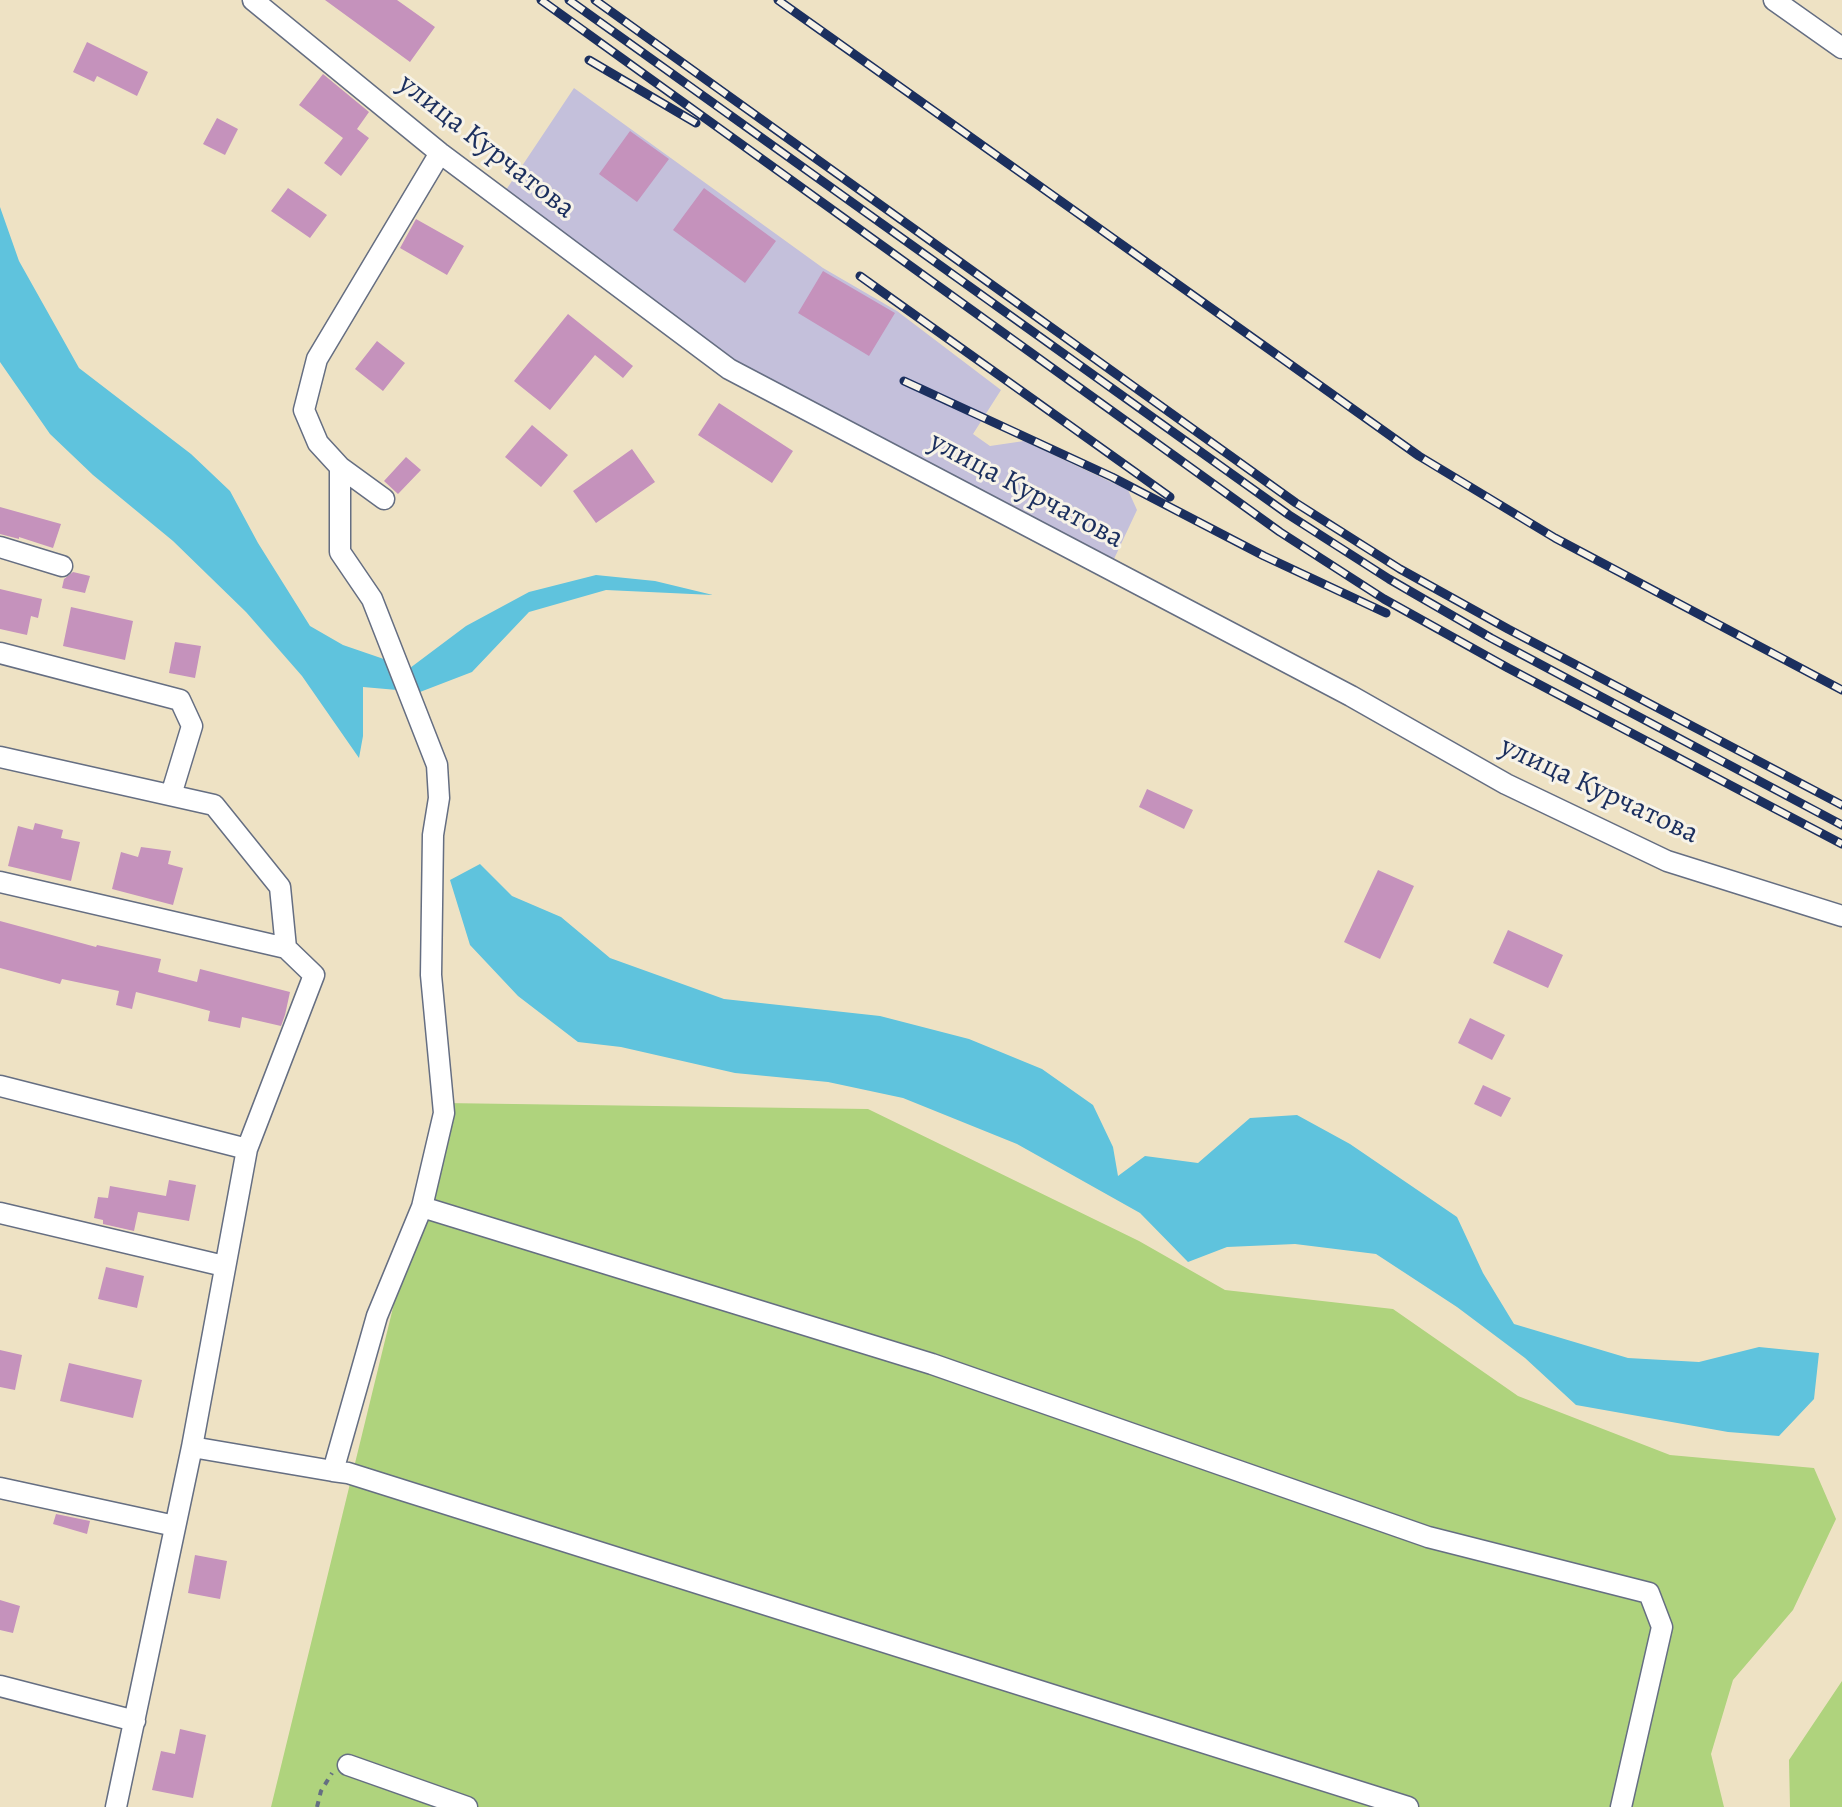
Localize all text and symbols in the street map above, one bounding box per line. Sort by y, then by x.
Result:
street label: улица Курчатова [390,67,582,227]
street label: улица Курчатова [923,425,1129,557]
street label: улица Курчатова [1494,729,1704,853]

